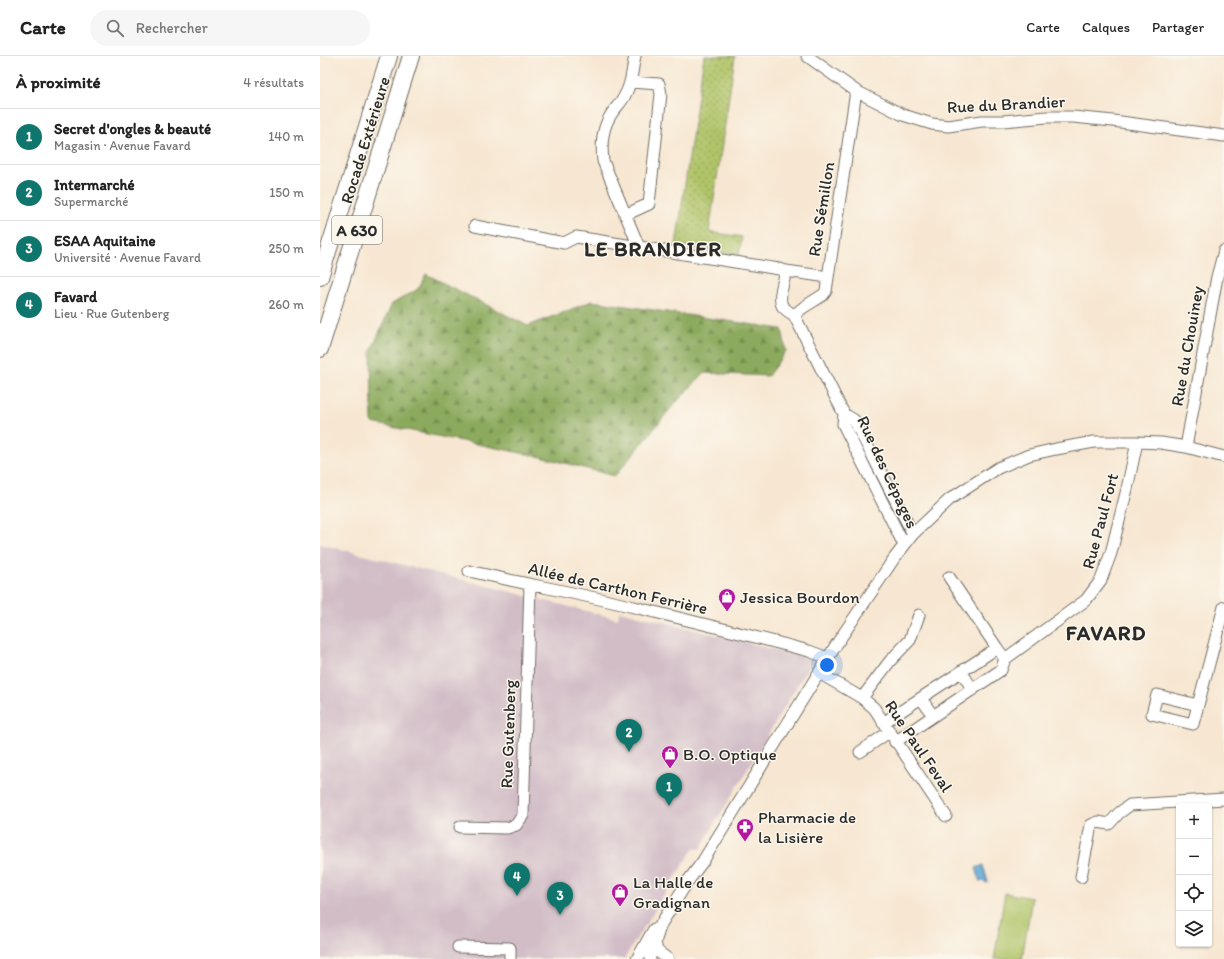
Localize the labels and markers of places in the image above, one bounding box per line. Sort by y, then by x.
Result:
shop icon: Jessica Bourdon [717,587,737,612]
place label: Jessica Bourdon [740,587,860,607]
pin: 2 [616,719,642,752]
shop icon: B.O. Optique [660,744,680,769]
place label: B.O. Optique [683,744,777,764]
pin: 1 [656,773,682,806]
place label: Pharmacie de la Lisière [758,807,856,847]
pharmacy icon: Pharmacie de la Lisière [735,817,755,842]
pin: 4 [504,863,530,896]
place label: La Halle de Gradignan [633,872,713,912]
pin: 3 [547,882,573,915]
shop icon: La Halle de Gradignan [610,882,630,907]

